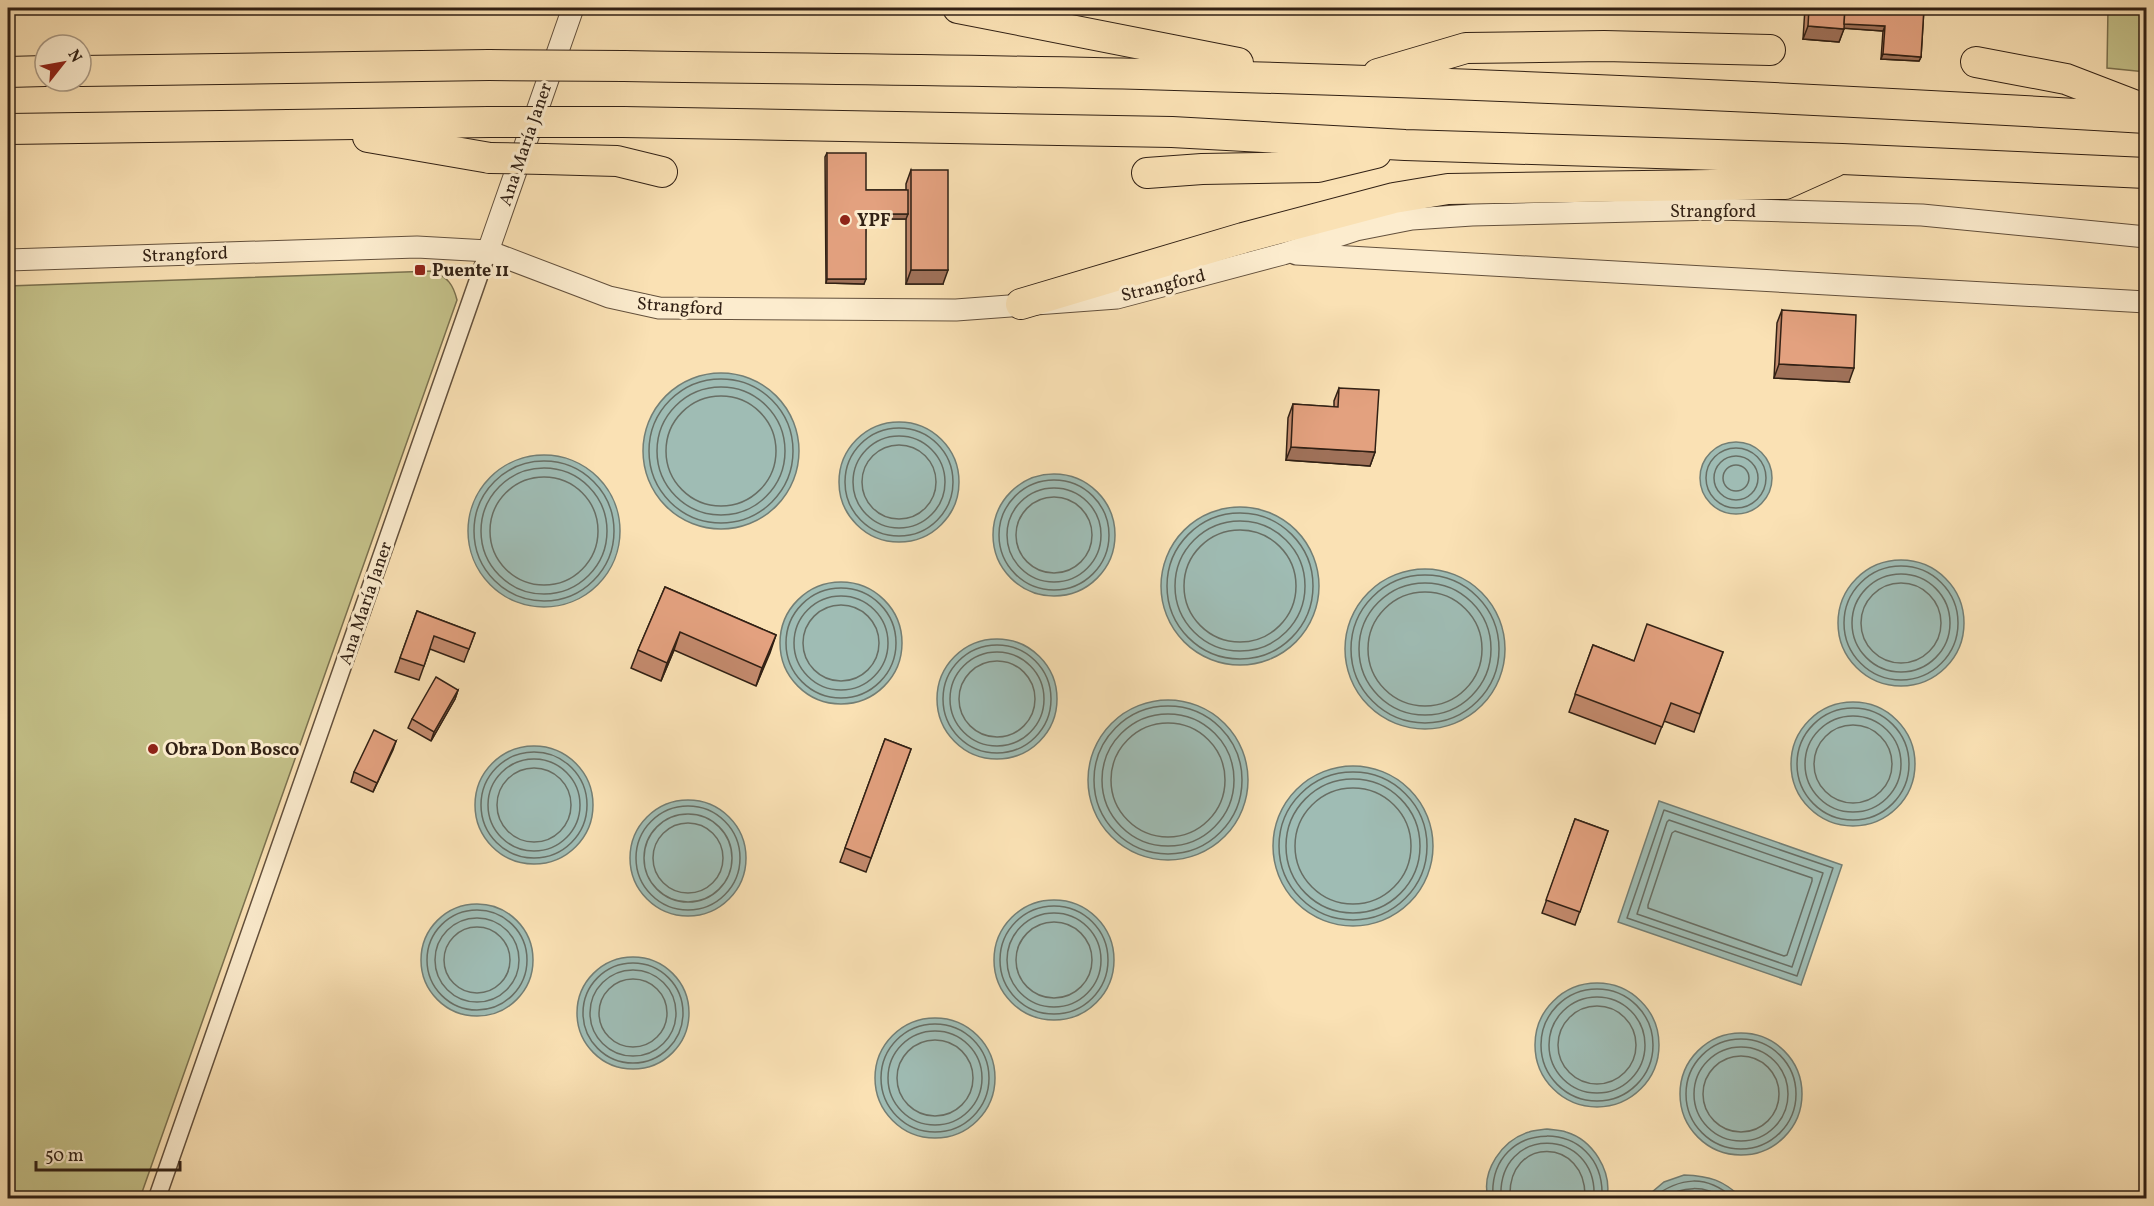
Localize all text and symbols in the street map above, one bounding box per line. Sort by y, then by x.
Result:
north arrow [33,33,93,93]
text: N [62,46,87,67]
street label: Ana María Janer [494,79,559,210]
street label: Strangford [1670,200,1756,225]
place label: YPF [857,209,891,234]
marker: YPF [838,213,852,227]
street label: Strangford [142,242,229,269]
place label: Puente 11 [432,259,509,284]
marker: Puente 11 [413,263,427,277]
street label: Strangford [1119,264,1208,309]
street label: Strangford [636,292,724,323]
street label: Ana María Janer [334,538,399,669]
place label: Obra Don Bosco [165,738,299,763]
marker: Obra Don Bosco [146,742,160,756]
scale bar [36,1134,180,1172]
text: 50 m [45,1144,84,1169]

